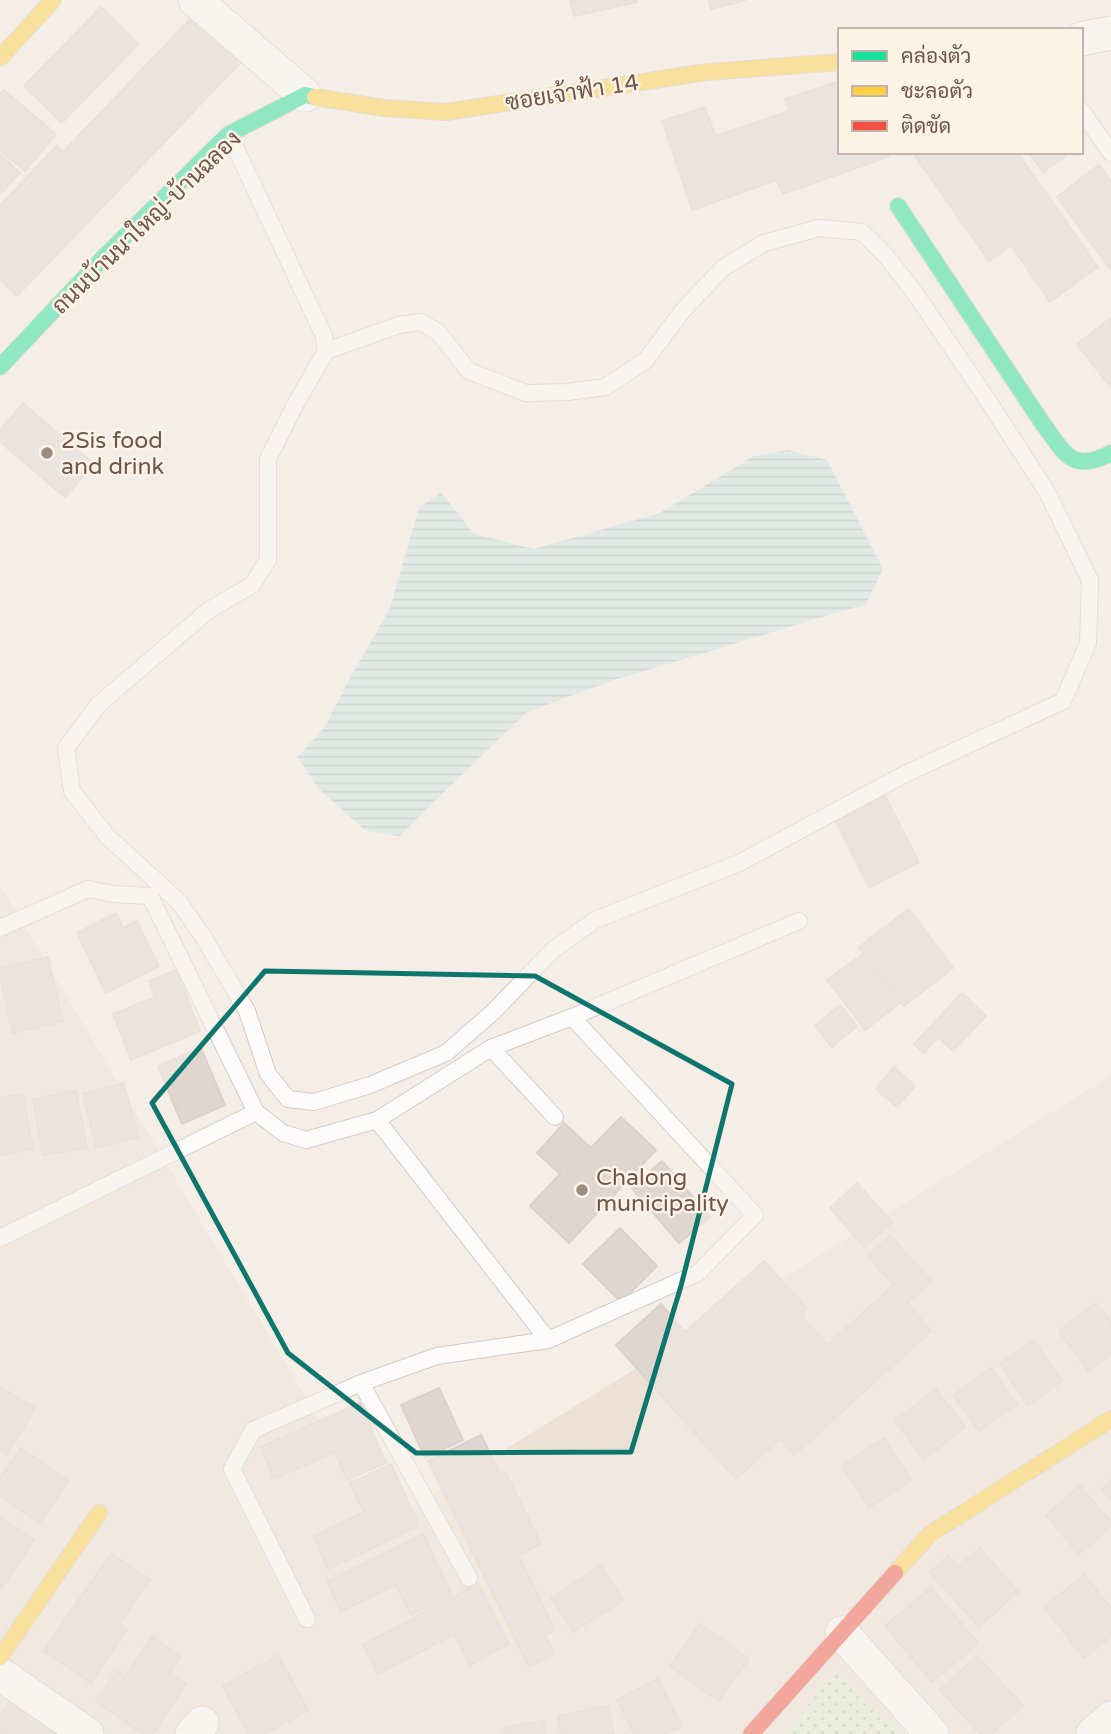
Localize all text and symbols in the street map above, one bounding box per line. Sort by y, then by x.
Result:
legend [838,28,1083,154]
text: คล่องตัว [901,44,971,69]
street label: ซอยเจ้าฟ้า 14 [503,67,641,117]
text: ชะลอตัว [901,79,973,104]
text: ติดขัด [901,114,951,139]
street label: ถนนบ้านนาใหญ่-บ้านฉลอง [44,123,247,320]
place label: 2Sis food and drink [61,427,164,481]
marker: 2Sis food and drink [39,445,55,461]
place label: Chalong municipality [596,1164,729,1218]
marker: Chalong municipality [574,1182,590,1198]

